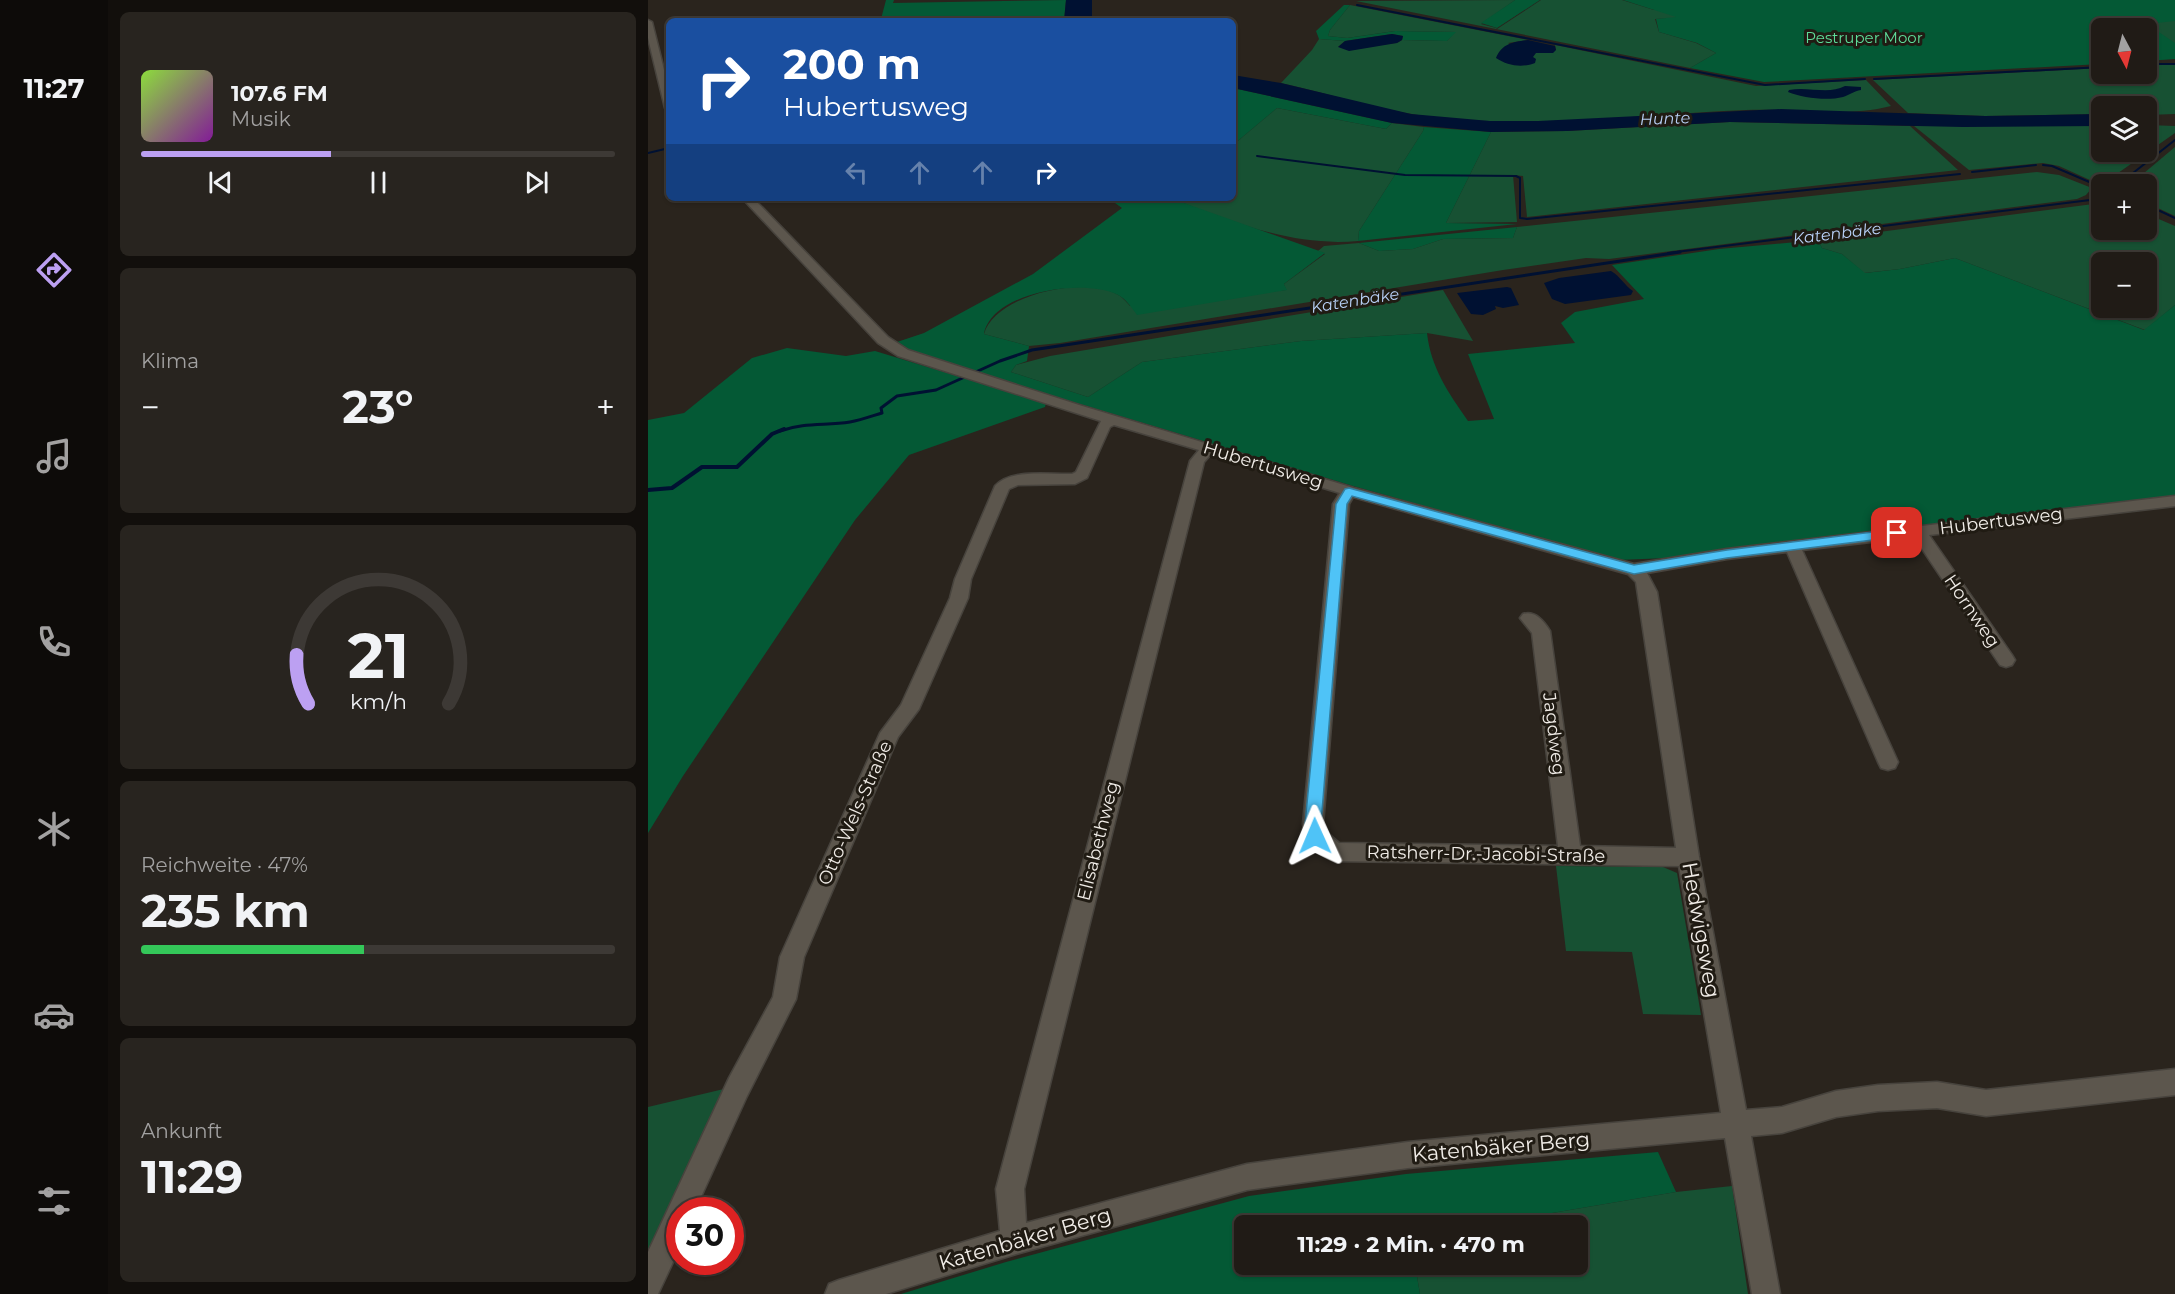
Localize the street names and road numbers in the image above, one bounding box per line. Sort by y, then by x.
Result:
street label: Hubertusweg [1200,436,1326,494]
street label: Hubertusweg [1938,503,2064,539]
street label: Hornweg [1939,570,2005,652]
street label: Jagdweg [1538,691,1570,777]
street label: Otto-Wels-Straße [813,737,897,889]
street label: Elisabethweg [1073,779,1123,903]
street label: Ratsherr-Dr.-Jacobi-Straße [1366,841,1606,867]
street label: Hedwigsweg [1677,860,1726,1000]
street label: Katenbäker Berg [1411,1126,1591,1167]
street label: Katenbäker Berg [936,1202,1114,1275]

